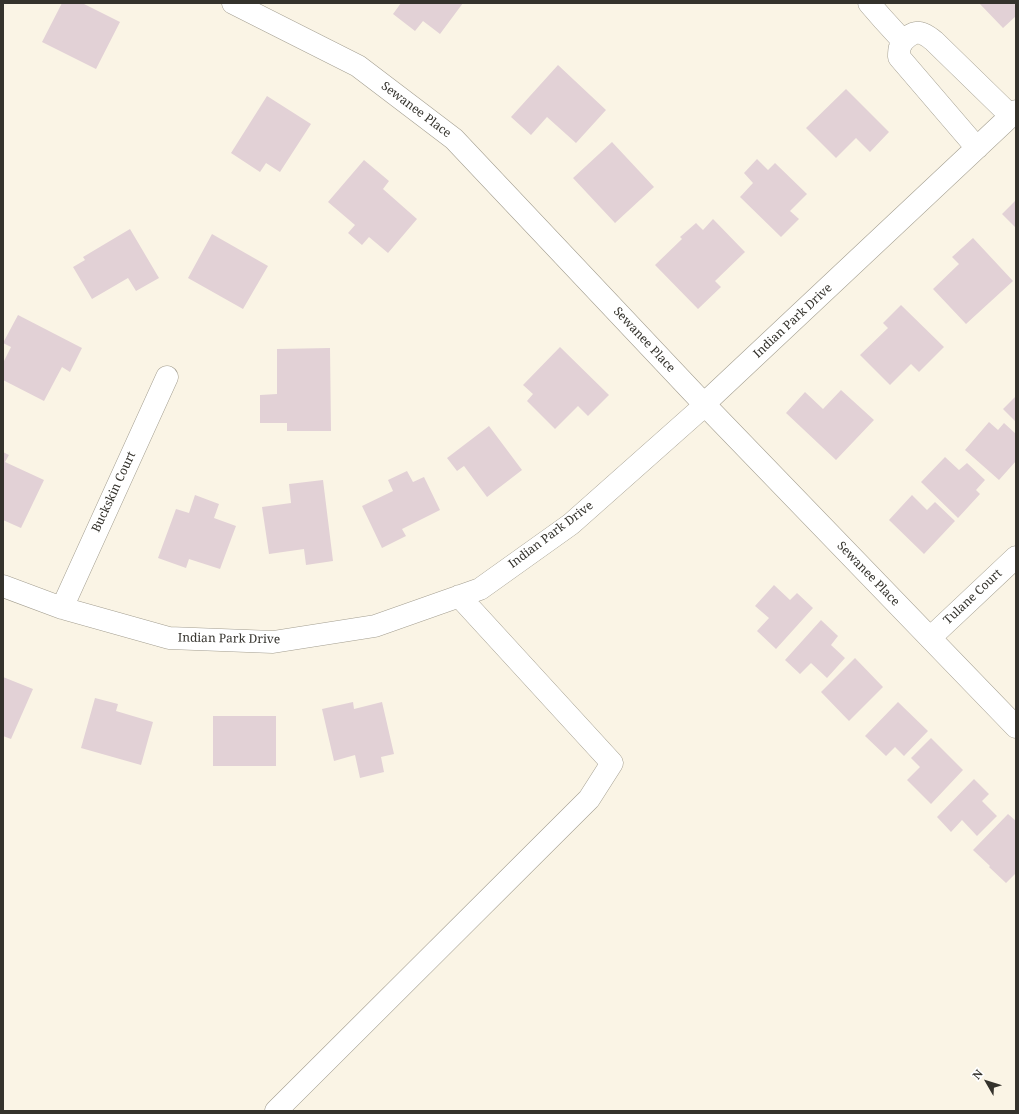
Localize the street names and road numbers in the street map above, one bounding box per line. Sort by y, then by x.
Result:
street label: Sewanee Place [378,79,454,141]
street label: Indian Park Drive [751,281,835,361]
street label: Sewanee Place [610,304,678,376]
street label: Buckskin Court [89,449,139,535]
street label: Indian Park Drive [506,498,596,572]
street label: Sewanee Place [834,539,902,609]
street label: Tulane Court [941,566,1005,628]
street label: Indian Park Drive [178,631,280,647]

